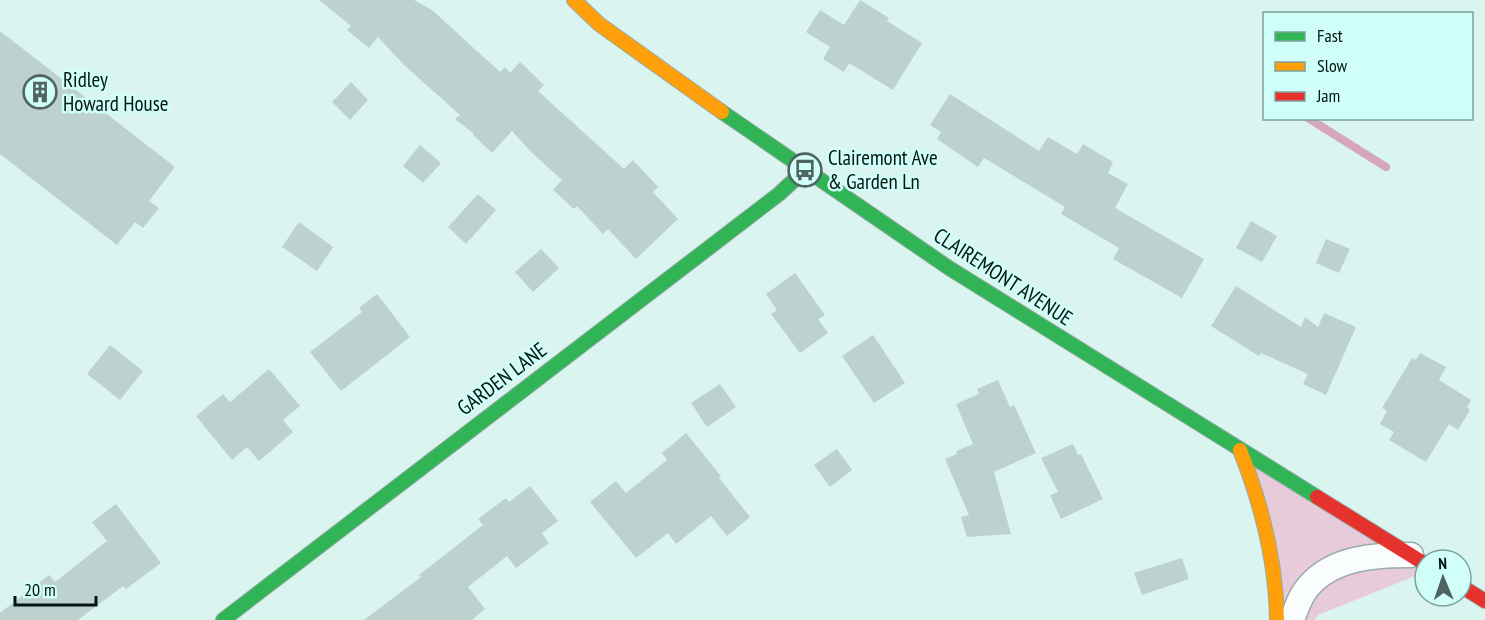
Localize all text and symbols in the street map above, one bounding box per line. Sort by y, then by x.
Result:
legend [1263,12,1473,120]
text: Fast [1317,24,1343,47]
text: Slow [1317,54,1348,77]
place label: Ridley Howard House [63,66,168,117]
building icon: Ridley Howard House [22,74,58,110]
text: Jam [1316,84,1340,107]
place label: Clairemont Ave & Garden Ln [828,144,938,195]
bus stop icon: Clairemont Ave & Garden Ln [787,152,823,188]
street label: CLAIREMONT AVENUE [929,222,1078,332]
street label: GARDEN LANE [452,336,552,421]
north arrow [1413,548,1473,608]
text: N [1438,553,1447,573]
scale bar [15,569,96,607]
text: 20 m [24,578,56,601]

